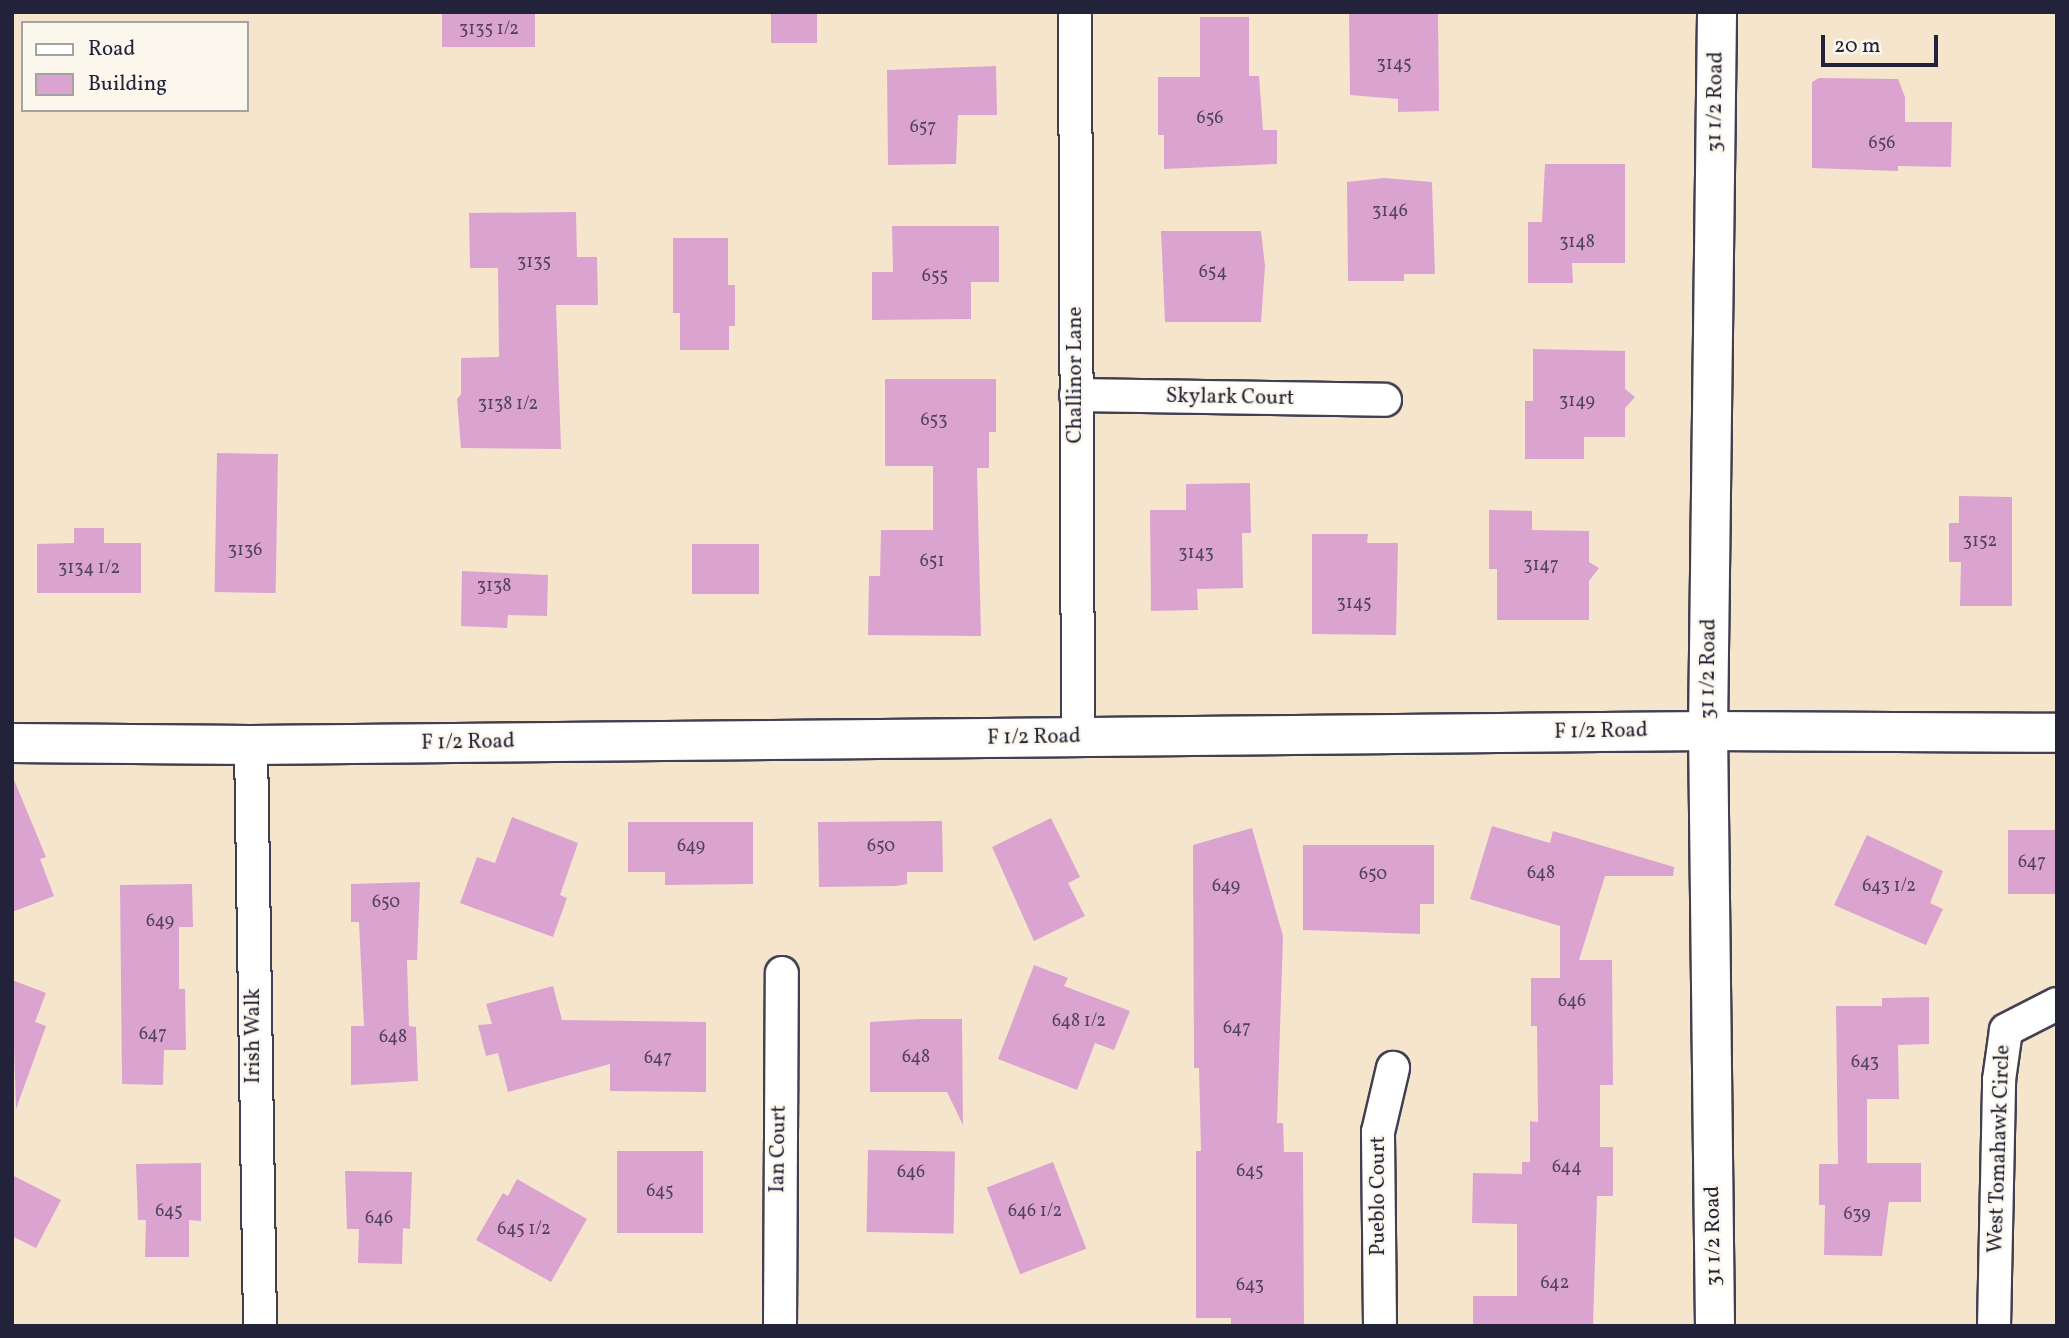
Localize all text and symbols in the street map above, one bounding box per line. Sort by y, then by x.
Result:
house number: 3135 1/2 [459,19,519,41]
legend [21,21,248,112]
scale bar [1824,21,1941,65]
text: 20 m [1834,32,1880,61]
text: Road [88,35,135,64]
street label: 31 1/2 Road [1703,51,1729,153]
house number: 3145 [1376,54,1412,76]
text: Building [88,70,167,99]
house number: 656 [1197,108,1223,130]
house number: 657 [910,117,936,139]
house number: 656 [1869,133,1895,155]
house number: 3146 [1372,201,1408,223]
house number: 3148 [1559,232,1595,254]
house number: 3135 [517,252,551,274]
house number: 654 [1199,262,1227,284]
house number: 655 [922,266,948,288]
street label: Challinor Lane [1063,307,1089,443]
street label: Skylark Court [1166,384,1294,412]
house number: 3149 [1559,391,1595,413]
house number: 3138 1/2 [478,394,538,416]
house number: 653 [921,410,947,432]
house number: 3152 [1963,531,1997,553]
house number: 3136 [228,540,262,562]
house number: 3143 [1178,543,1214,565]
house number: 651 [920,551,944,573]
house number: 3147 [1523,555,1559,577]
house number: 3134 1/2 [58,558,120,580]
house number: 3138 [477,576,511,598]
house number: 3145 [1336,593,1372,615]
street label: 31 1/2 Road [1696,618,1722,720]
street label: F 1/2 Road [1554,719,1648,745]
street label: F 1/2 Road [987,725,1081,751]
street label: F 1/2 Road [421,730,515,756]
house number: 649 [677,836,705,858]
house number: 650 [867,836,895,858]
house number: 647 [2018,852,2046,874]
house number: 648 [1527,863,1555,885]
house number: 650 [1359,864,1387,886]
house number: 649 [1212,876,1240,898]
house number: 643 1/2 [1862,876,1916,898]
house number: 650 [372,892,400,914]
house number: 649 [146,911,174,933]
street label: Irish Walk [241,988,267,1084]
house number: 646 [1558,991,1586,1013]
house number: 648 1/2 [1052,1011,1106,1033]
house number: 647 [1223,1018,1251,1040]
house number: 647 [139,1024,167,1046]
house number: 648 [379,1027,407,1049]
street label: West Tomahawk Circle [1984,1044,2016,1254]
house number: 648 [902,1047,930,1069]
house number: 647 [644,1048,672,1070]
house number: 643 [1851,1052,1879,1074]
street label: Ian Court [766,1105,792,1193]
street label: Pueblo Court [1366,1136,1392,1256]
house number: 644 [1552,1157,1582,1179]
house number: 645 [1236,1161,1264,1183]
house number: 646 [897,1162,925,1184]
house number: 645 [646,1181,674,1203]
street label: 31 1/2 Road [1701,1185,1727,1287]
house number: 645 [155,1201,183,1223]
house number: 646 1/2 [1008,1201,1062,1223]
house number: 639 [1843,1204,1871,1226]
house number: 646 [365,1208,393,1230]
house number: 645 1/2 [497,1219,551,1241]
house number: 642 [1541,1273,1569,1295]
house number: 643 [1236,1275,1264,1297]

